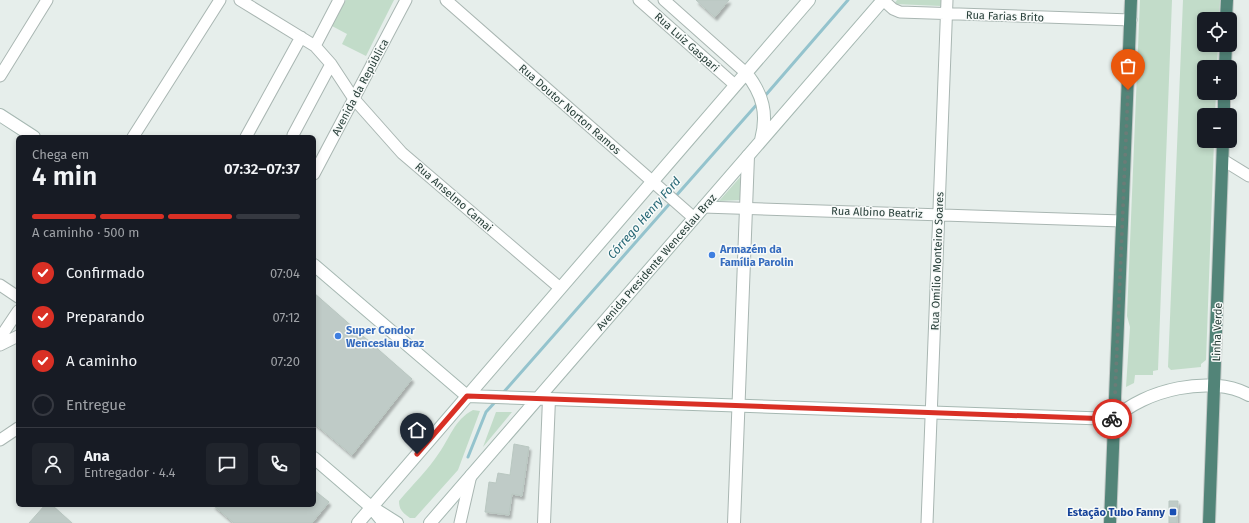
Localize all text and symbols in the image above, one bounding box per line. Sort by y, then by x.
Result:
street label: Rua Farias Brito [966,9,1044,24]
street label: Rua Luiz Gaspari [652,10,722,75]
map controls [1197,12,1237,148]
button: locate [1197,12,1237,52]
street label: Avenida da República [329,37,391,138]
pin [1111,49,1145,90]
icon: bag [1117,55,1139,77]
button: + [1197,60,1237,100]
street label: Rua Doutor Norton Ramos [516,62,623,157]
button: − [1197,108,1237,148]
text: Chega em [32,147,89,162]
text: 07:32–07:37 [224,160,300,178]
street label: Rua Anselmo Camai [412,160,495,235]
text: 4 min [32,161,97,192]
water label: Córrego Henry Ford [605,174,683,262]
street label: Avenida Presidente Wenceslau Braz [594,191,719,333]
street label: Rua Omílio Monteiro Soares [929,191,946,331]
street label: Rua Albino Beatriz [831,204,923,221]
text: A caminho · 500 m [32,225,139,240]
place label: Armazém da Família Parolin [719,243,794,269]
marker: Armazém da Família Parolin [707,250,717,260]
icon: check [32,262,54,284]
text: Confirmado [66,264,145,282]
text: 07:04 [270,266,300,281]
street label: Linha Verde [1210,302,1225,362]
icon: check [32,306,54,328]
text: Preparando [66,308,145,326]
text: 07:12 [273,310,300,325]
place label: Super Condor Wenceslau Braz [346,324,424,350]
marker: Super Condor Wenceslau Braz [333,331,343,341]
icon: check [32,350,54,372]
text: A caminho [66,352,137,370]
text: 07:20 [270,354,300,369]
text: Entregue [66,396,126,414]
courier [1092,399,1132,439]
icon: bike [1101,408,1123,430]
pin [400,413,434,454]
icon: home [406,419,428,441]
button: person [32,443,74,485]
button: chat [206,443,248,485]
button: phone [258,443,300,485]
text: Ana [84,447,110,465]
text: Entregador · 4.4 [84,465,175,480]
place label: Estação Tubo Fanny [1067,506,1165,519]
marker: Estação Tubo Fanny [1168,507,1178,517]

